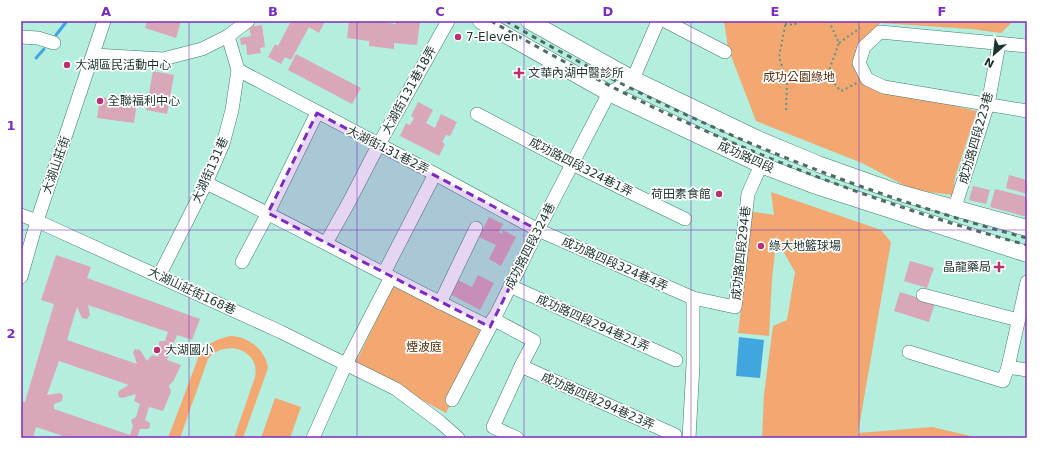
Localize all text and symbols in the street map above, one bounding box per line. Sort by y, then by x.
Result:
text: A [101,4,111,19]
text: B [268,4,278,19]
text: C [435,4,445,19]
text: D [603,4,614,19]
text: E [771,4,779,19]
text: F [938,4,946,19]
place label: 7-Eleven [466,30,518,44]
marker: 7-Eleven [453,32,463,42]
north arrow [974,34,1014,74]
street label: 大湖街131巷18弄 [379,44,439,136]
text: N [982,54,997,70]
place label: 大湖區民活動中心 [75,58,171,72]
marker: 大湖區民活動中心 [62,60,72,70]
place label: 文華內湖中醫診所 [528,66,624,80]
marker: 文華內湖中醫診所 [513,67,525,79]
park label: 成功公園綠地 [763,70,835,84]
street label: 成功路四段223巷 [956,90,996,186]
place label: 全聯福利中心 [108,94,180,108]
marker: 全聯福利中心 [95,96,105,106]
text: 1 [6,118,16,133]
street label: 大湖街131巷2弄 [344,123,432,177]
street label: 大湖山莊街 [40,134,72,196]
street label: 大湖街131巷 [189,135,231,205]
street label: 成功路四段324巷1弄 [527,135,635,199]
street label: 成功路四段 [716,138,776,176]
place label: 荷田素食館 [651,187,711,201]
marker: 荷田素食館 [714,189,724,199]
street label: 成功路四段324巷 [502,201,558,291]
street label: 成功路四段294巷 [729,205,753,301]
street label: 成功路四段324巷4弄 [560,234,670,294]
place label: 綠大地籃球場 [769,239,841,253]
marker: 綠大地籃球場 [756,241,766,251]
place label: 晶龍藥局 [943,260,991,274]
marker: 晶龍藥局 [994,262,1004,272]
street label: 大湖山莊街168巷 [146,265,238,317]
street label: 成功路四段294巷21弄 [534,292,652,354]
text: 2 [6,326,16,341]
park label: 煙波庭 [406,340,442,354]
place label: 大湖國小 [165,343,213,357]
marker: 大湖國小 [152,345,162,355]
street label: 成功路四段294巷23弄 [539,370,657,432]

